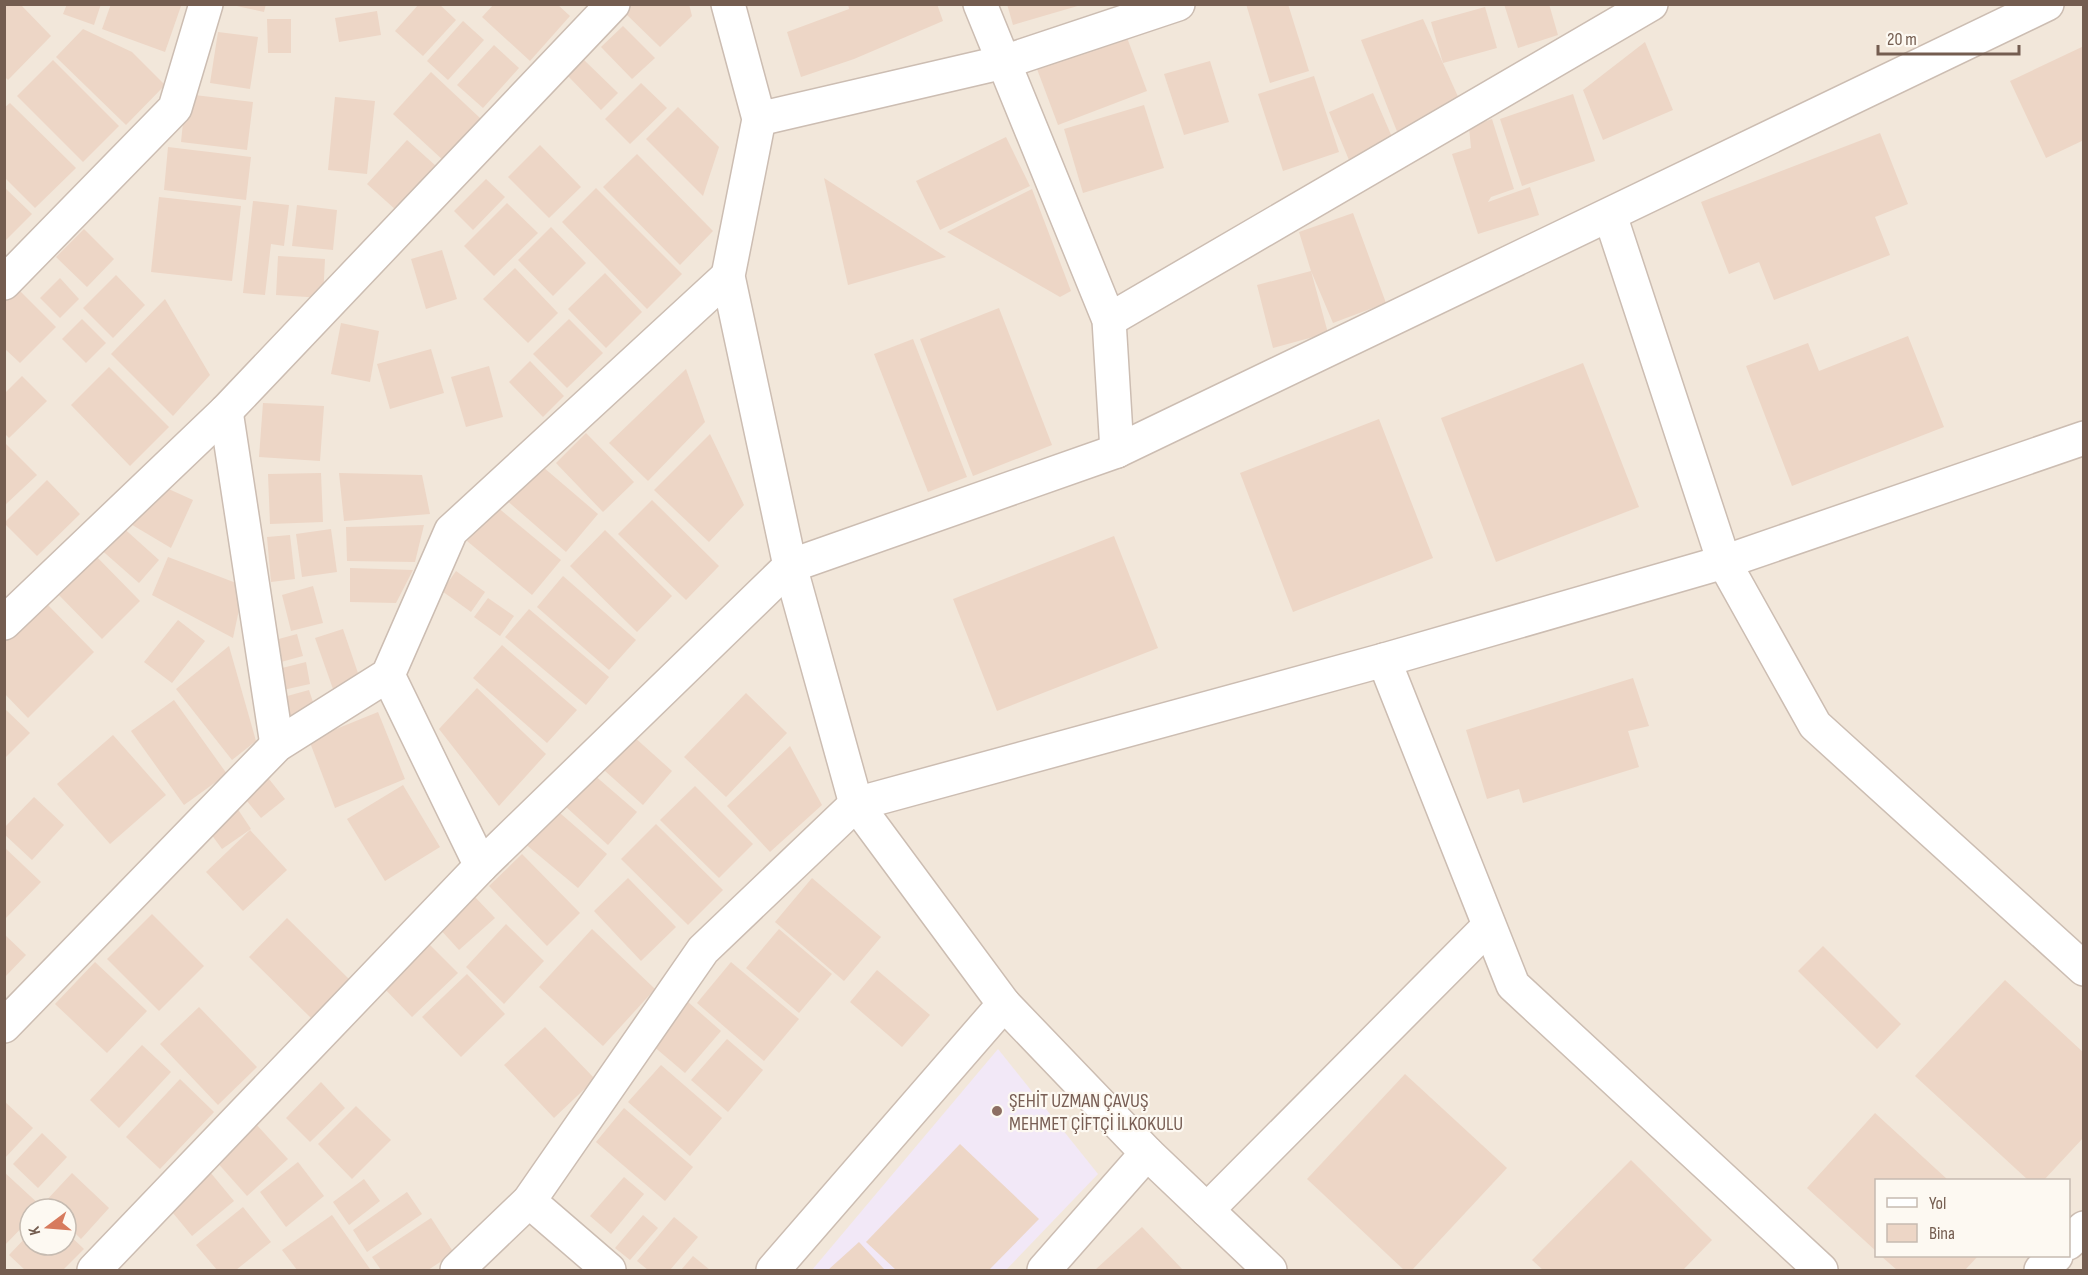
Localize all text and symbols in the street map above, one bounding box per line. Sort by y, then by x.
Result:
scale bar [1878,18,2019,56]
text: 20 m [1887,29,1917,50]
place label: ŞEHİT UZMAN ÇAVUŞ MEHMET ÇİFTÇİ İLKOKULU [1009,1089,1183,1136]
marker: ŞEHİT UZMAN ÇAVUŞ MEHMET ÇİFTÇİ İLKOKULU [990,1104,1004,1118]
legend [1875,1179,2070,1257]
text: Yol [1929,1193,1946,1214]
north arrow [18,1197,78,1257]
text: Bina [1929,1223,1955,1244]
text: K [25,1224,45,1237]

